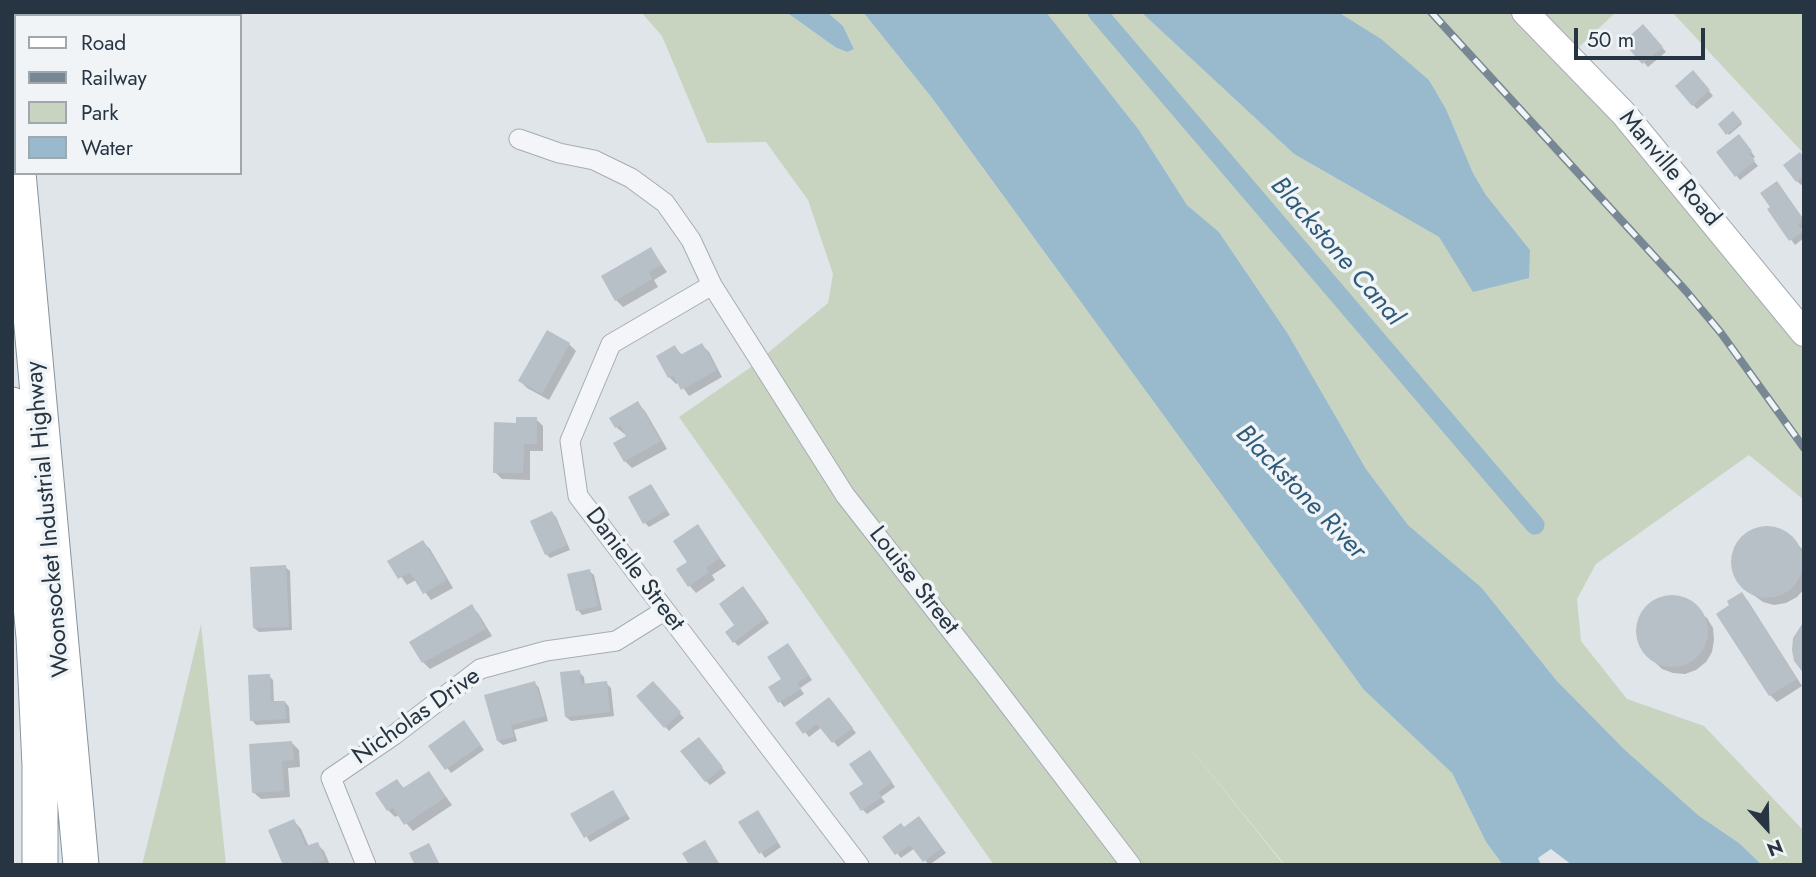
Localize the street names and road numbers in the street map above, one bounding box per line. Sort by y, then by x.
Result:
street label: Manville Road [1612,105,1726,233]
street label: Woonsocket Industrial Highway [21,360,77,678]
street label: Danielle Street [578,503,690,637]
street label: Louise Street [862,521,964,641]
street label: Nicholas Drive [348,662,486,772]

